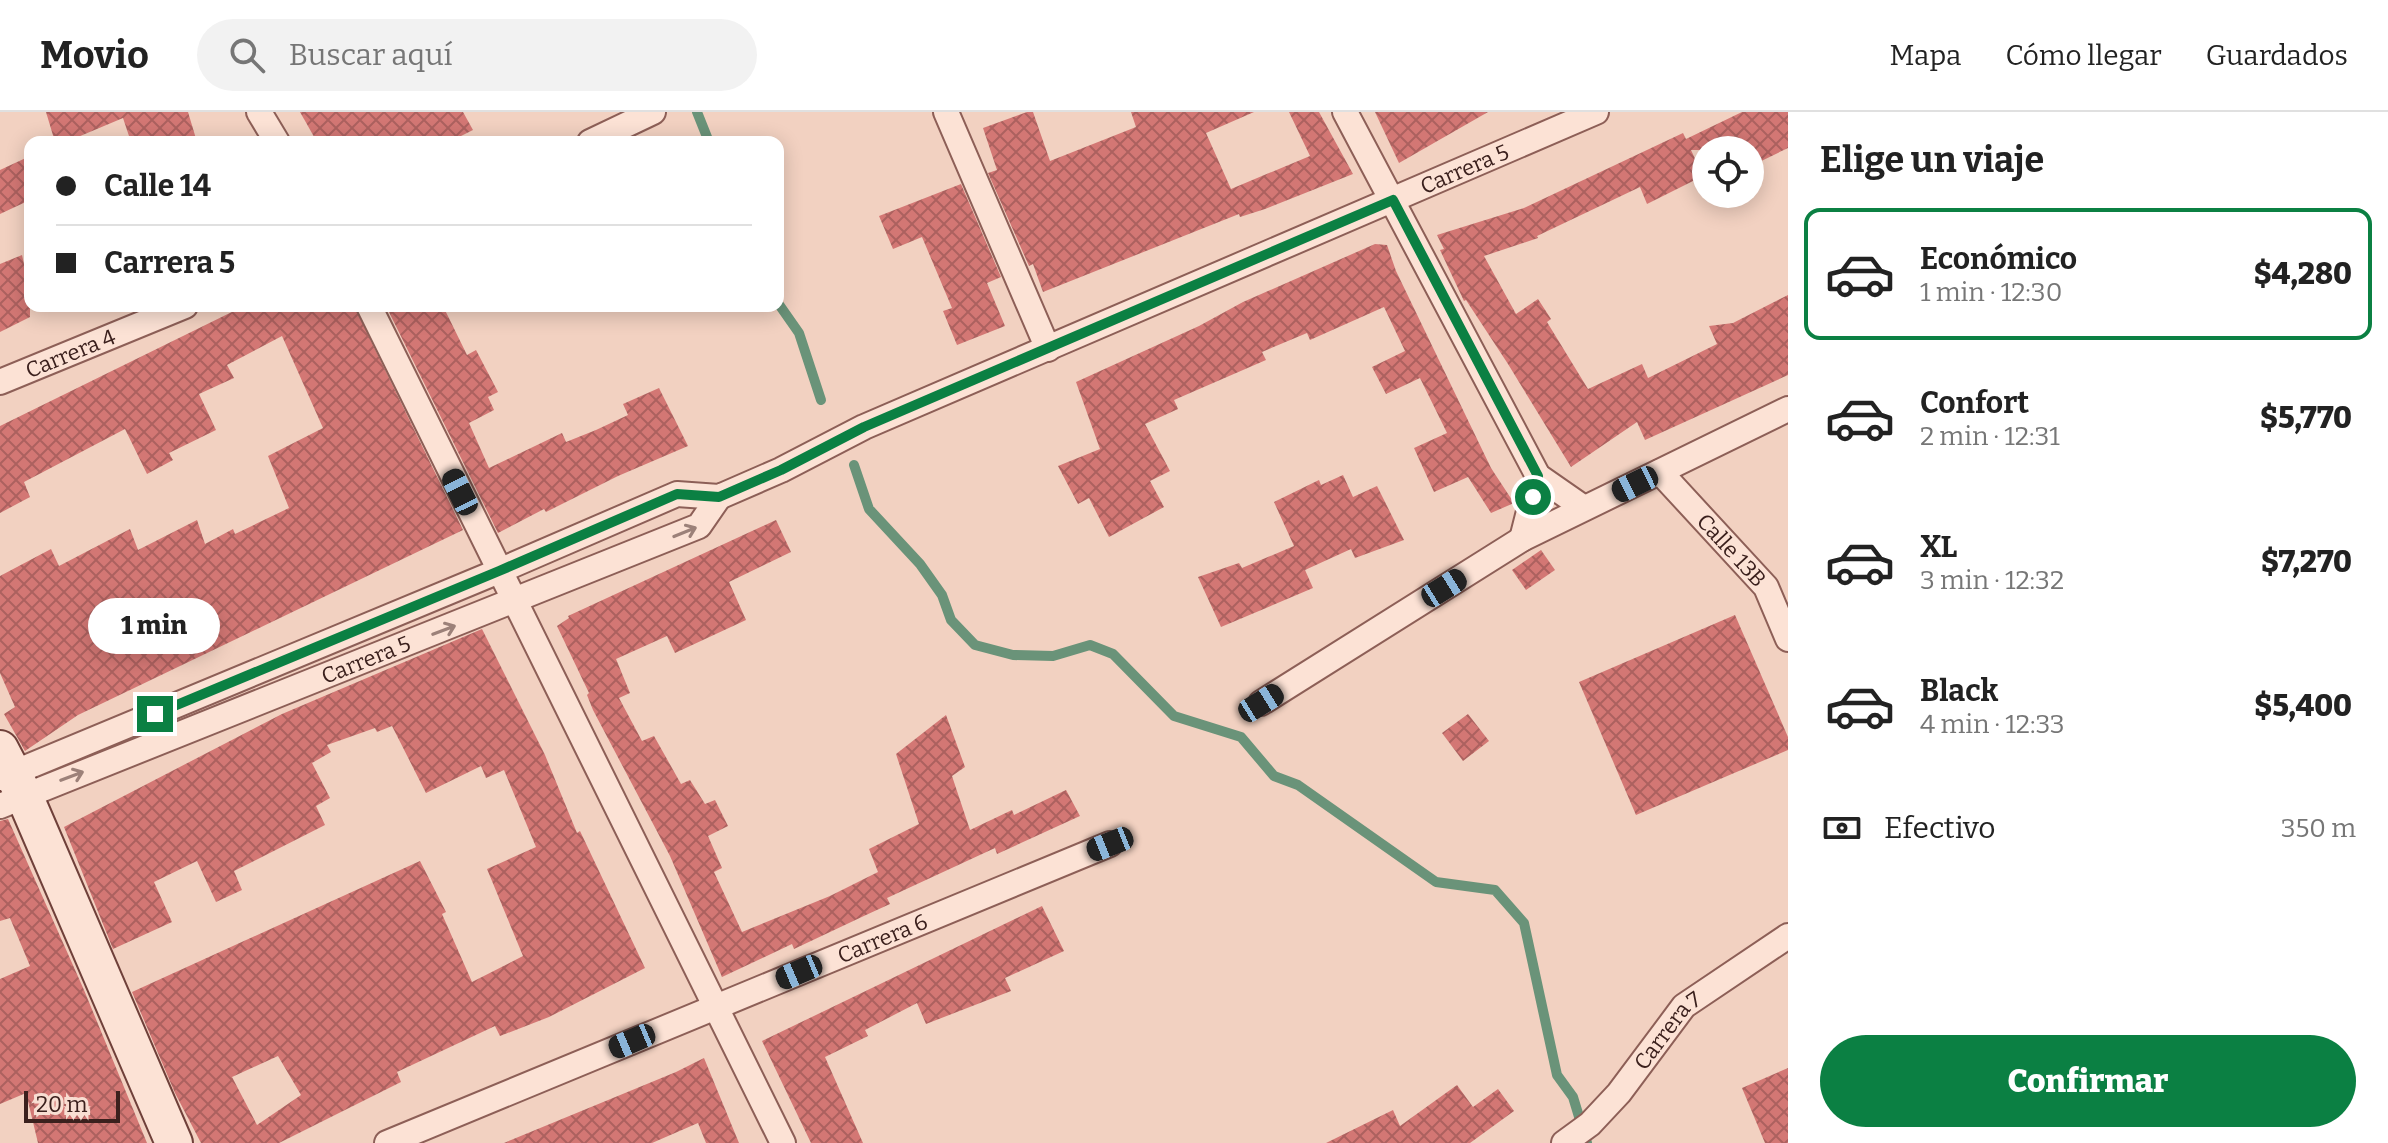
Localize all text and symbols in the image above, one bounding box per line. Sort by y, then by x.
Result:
search box [197,19,757,91]
text: Movio [40,32,149,78]
icon: search [225,33,269,77]
text: Buscar aquí [289,37,452,73]
text: Mapa [1890,39,1961,72]
text: Cómo llegar [2005,39,2162,72]
text: Guardados [2206,39,2348,72]
map controls [1692,136,1764,208]
button: locate [1692,136,1764,208]
street label: Carrera 5 [1416,138,1513,200]
text: Elige un viaje [1820,138,2044,182]
text: Calle 14 [104,168,211,204]
icon: car [1824,238,1896,310]
text: Económico [1920,241,2077,277]
text: Carrera 5 [104,245,235,281]
text: $4,280 [2254,256,2352,292]
text: 1 min · 12:30 [1920,277,2062,308]
street label: Carrera 4 [21,323,120,384]
icon: car [1824,382,1896,454]
text: Confort [1920,385,2029,421]
text: $5,770 [2260,400,2352,436]
text: 2 min · 12:31 [1920,421,2060,452]
car [1608,463,1662,505]
car [439,465,481,519]
route start [1515,479,1551,515]
street label: Calle 13B [1691,508,1772,593]
one-way arrow [672,523,697,538]
icon: car [1824,526,1896,598]
text: XL [1920,529,1957,565]
text: $7,270 [2261,544,2352,580]
car [1417,565,1471,611]
text: 3 min · 12:32 [1920,565,2064,596]
callout: 1 min [89,598,221,654]
text: 1 min [121,610,187,641]
one-way arrow [431,621,456,636]
street label: Carrera 5 [317,630,414,690]
icon: car [1824,670,1896,742]
text: Black [1920,673,1998,709]
car [1234,680,1288,726]
text: $5,400 [2254,688,2352,724]
route end [137,696,173,732]
text: 4 min · 12:33 [1920,709,2065,740]
one-way arrow [59,768,84,782]
icon: cash [1820,806,1864,850]
text: Efectivo [1884,810,1996,846]
text: 350 m [2281,813,2356,844]
car [1083,824,1137,864]
street label: Carrera 6 [833,908,932,969]
car [772,952,826,992]
street label: Carrera 7 [1628,986,1706,1075]
car [605,1021,659,1061]
button: Confirmar [1820,1035,2356,1127]
scale bar [24,1087,120,1123]
text: 20 m [36,1091,87,1118]

